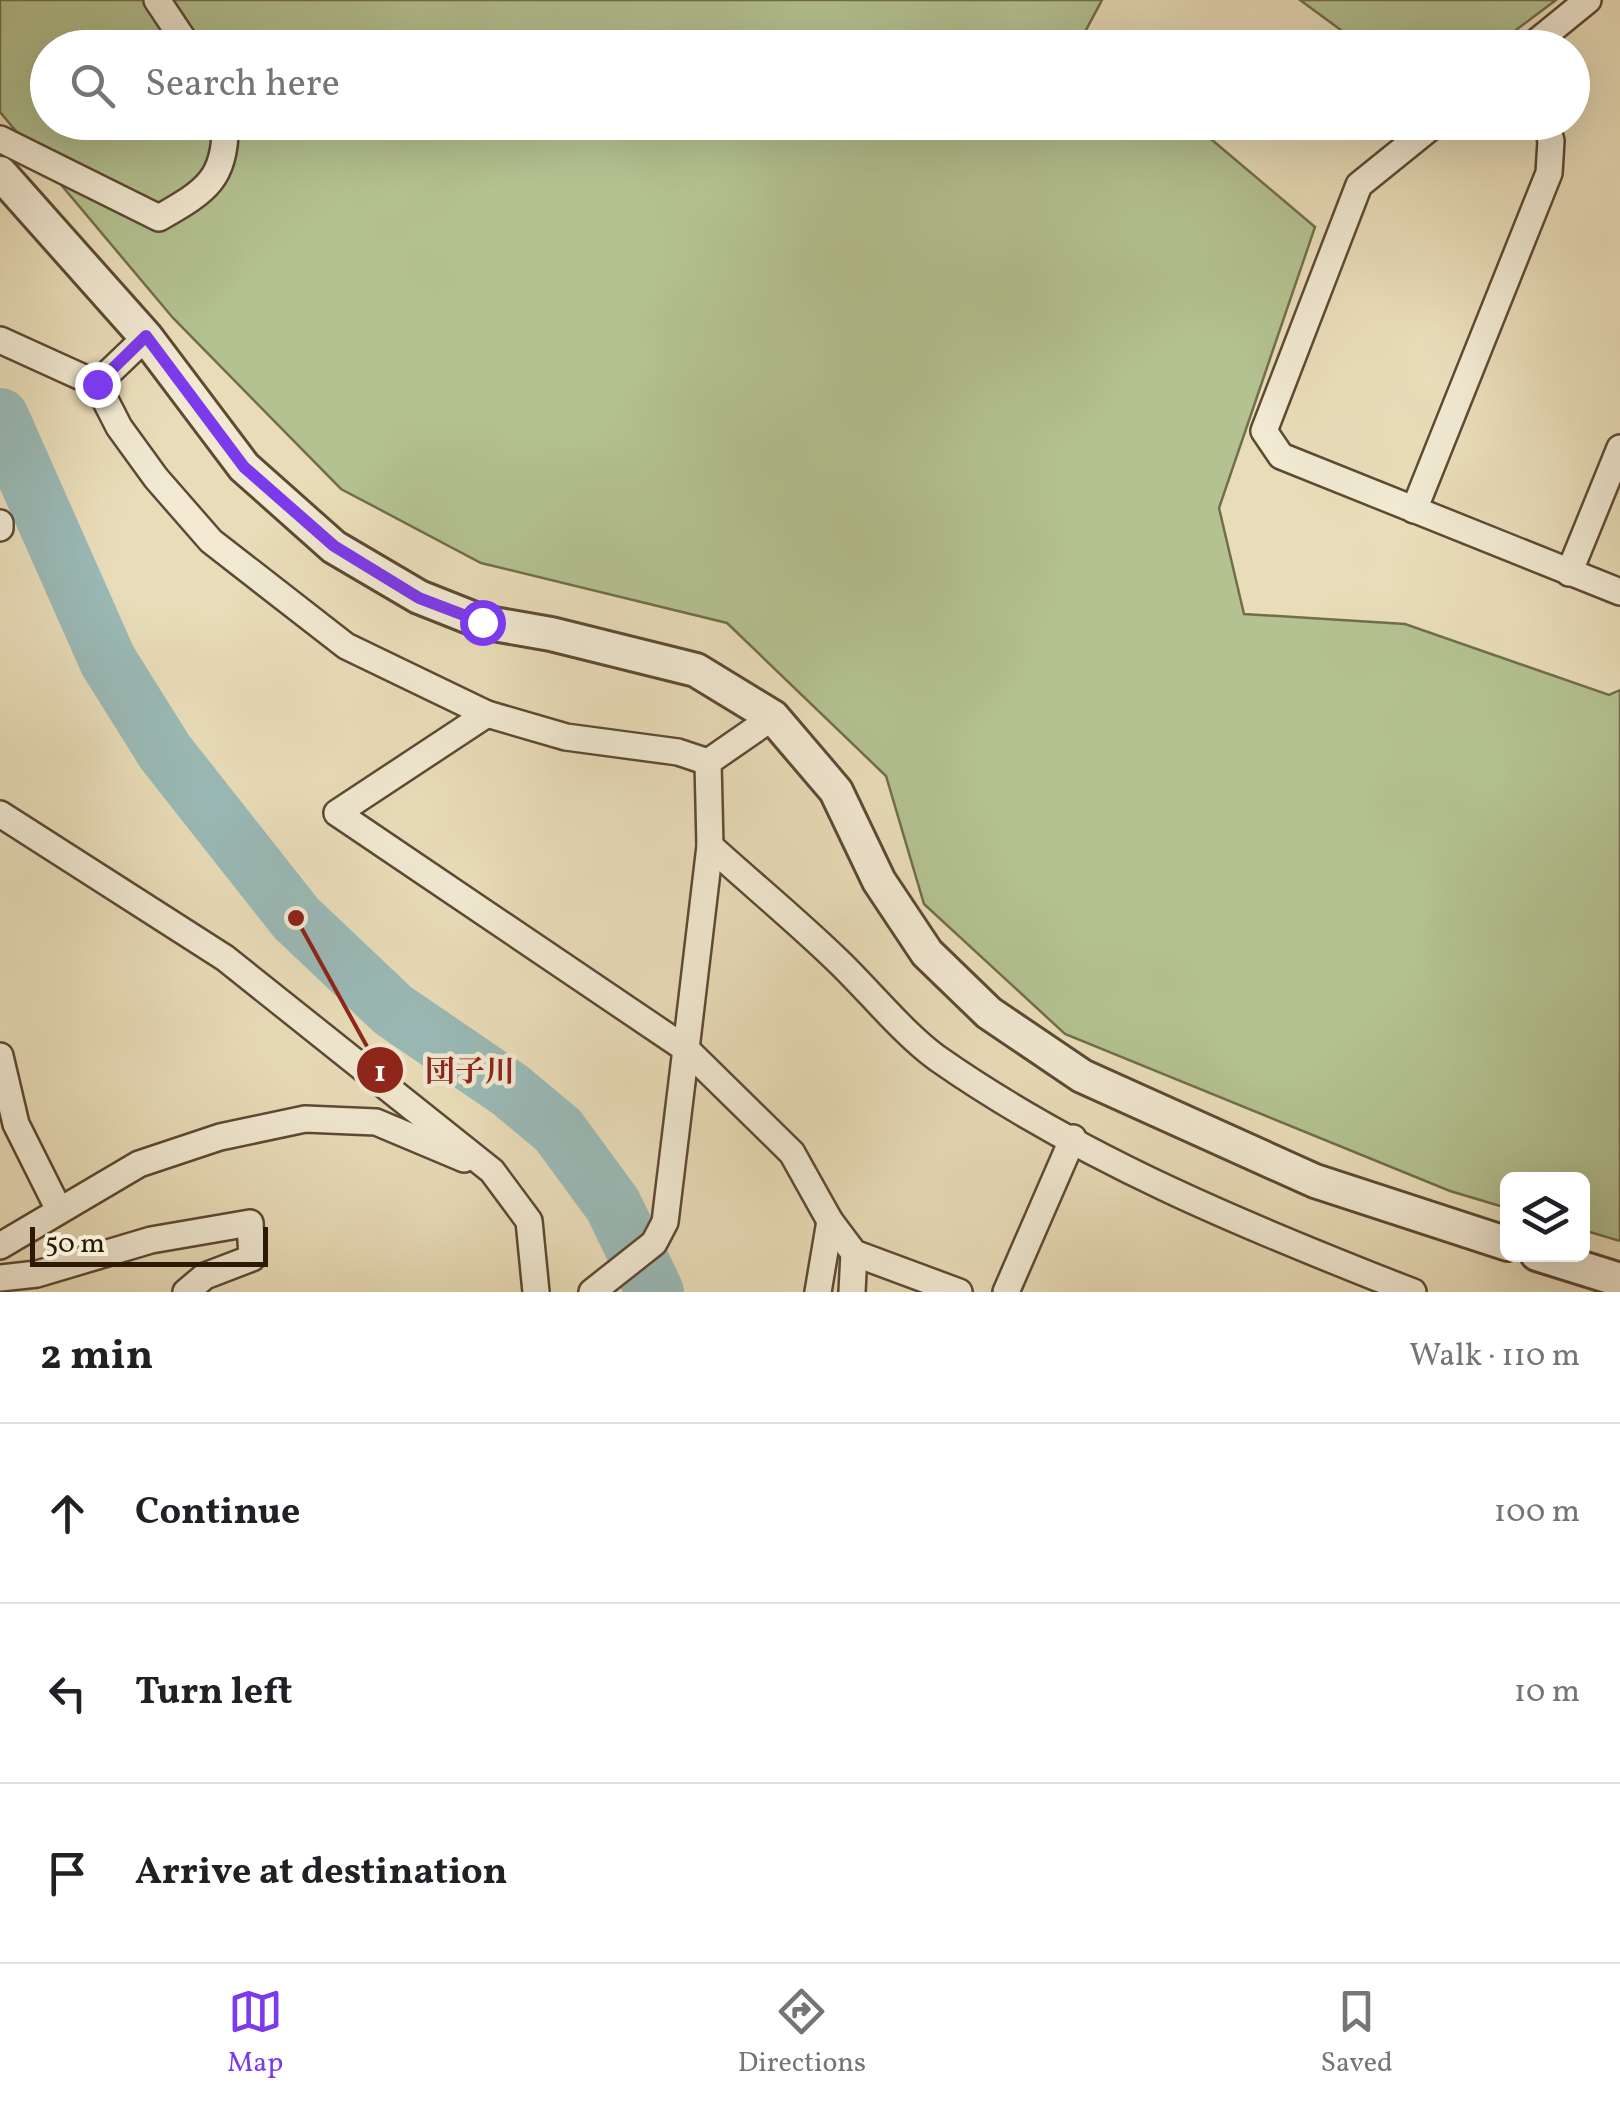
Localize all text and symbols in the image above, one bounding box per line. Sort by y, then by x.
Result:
search box [30,30,1590,140]
icon: search [65,58,120,113]
text: Search here [145,59,340,112]
route end [75,362,121,408]
route start [460,600,506,646]
callout: 団子川 [355,1040,535,1100]
text: 1 [374,1052,386,1094]
text: 団子川 [425,1052,515,1094]
map controls [1500,1172,1590,1262]
button: layers [1500,1172,1590,1262]
scale bar [30,1222,268,1266]
text: 50 m [45,1225,105,1264]
text: 2 min [40,1328,153,1387]
text: Walk · 110 m [1409,1335,1580,1379]
icon: ahead [40,1486,95,1541]
text: Continue [135,1487,300,1540]
text: 100 m [1494,1491,1580,1535]
icon: left [40,1666,95,1721]
text: Turn left [135,1667,292,1720]
text: 10 m [1514,1671,1580,1715]
icon: arrive [40,1846,95,1901]
text: Arrive at destination [135,1847,508,1900]
tab: Map [227,1984,283,2083]
tab: Directions [738,1984,866,2083]
tab: Saved [1321,1984,1393,2083]

